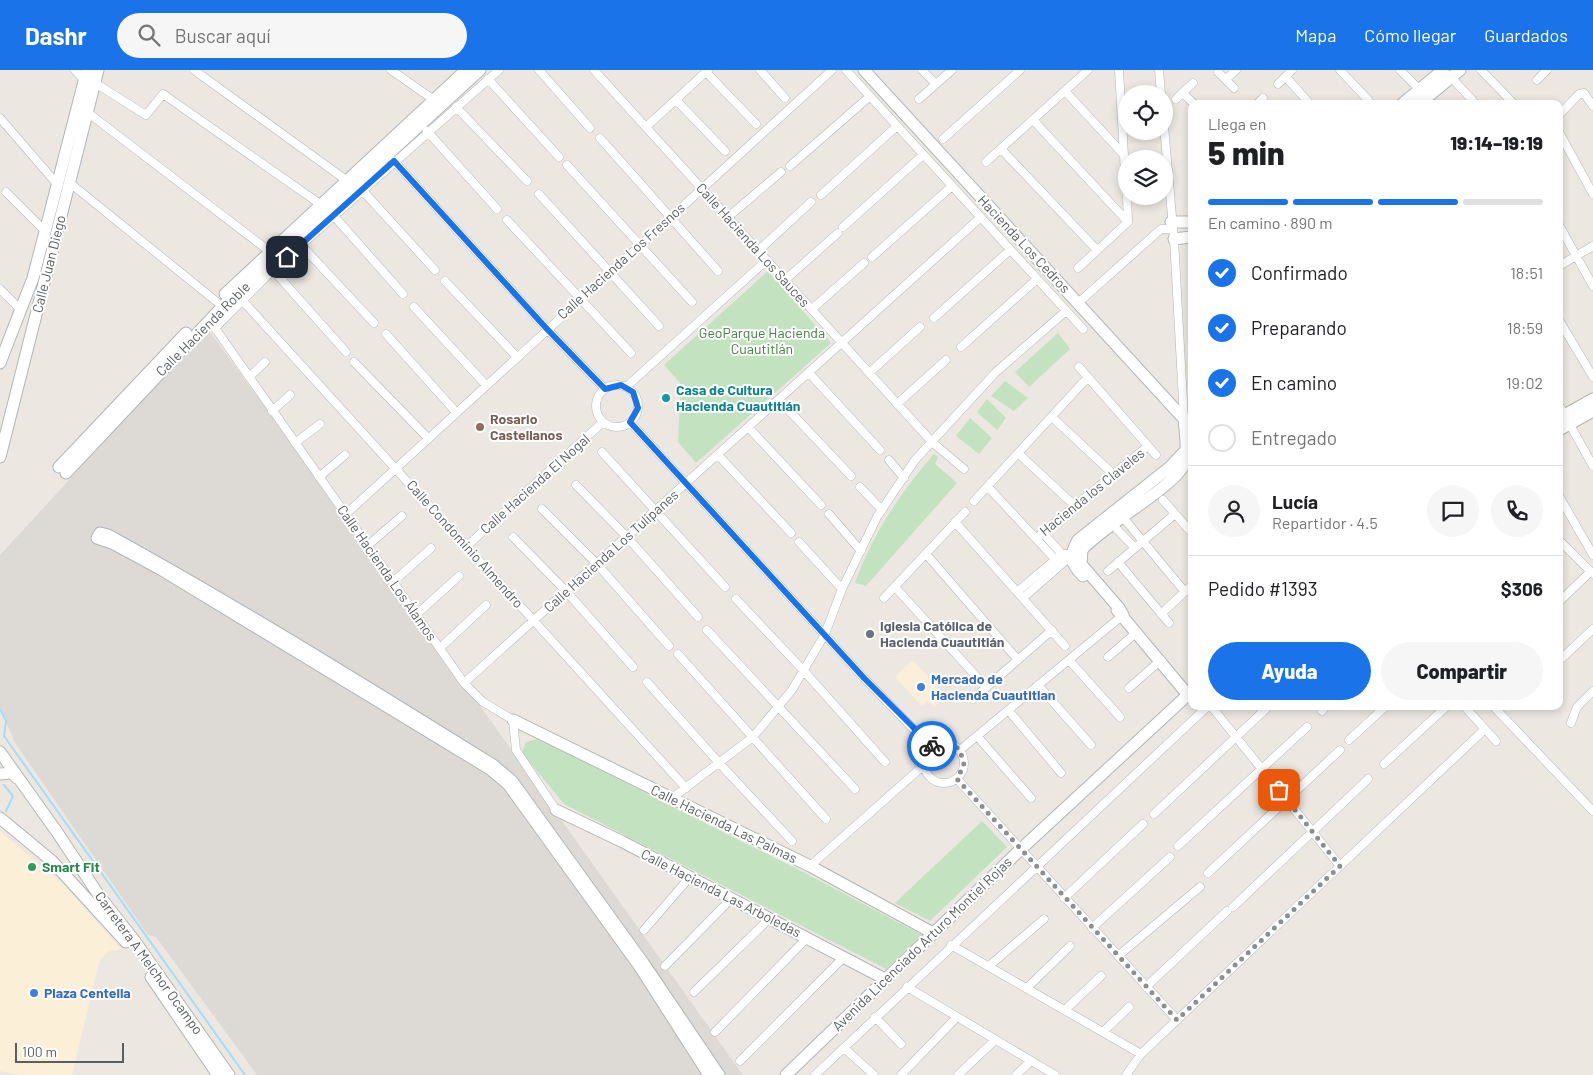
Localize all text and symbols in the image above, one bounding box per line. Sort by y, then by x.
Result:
search box [117,13,467,58]
text: Dashr [25,21,87,50]
icon: search [135,21,163,49]
text: Buscar aquí [175,24,271,47]
text: Mapa [1295,24,1336,46]
text: Cómo llegar [1364,24,1456,46]
text: Guardados [1484,24,1568,46]
map controls [1118,85,1173,205]
button: locate [1118,85,1173,140]
text: Llega en [1208,114,1266,133]
text: 19:14–19:19 [1450,131,1543,154]
text: 5 min [1208,133,1285,171]
button: layers [1118,150,1173,205]
street label: Calle Hacienda Los Sauces [693,179,814,310]
street label: Hacienda Los Cedros [975,191,1074,296]
street label: Calle Hacienda Los Fresnos [553,199,688,322]
street label: Calle Juan Diego [28,213,69,315]
text: En camino · 890 m [1208,213,1332,232]
pin [266,236,308,278]
icon: home [273,243,301,271]
icon: check [1208,259,1236,287]
text: Confirmado [1251,261,1348,284]
text: 18:51 [1510,263,1543,282]
street label: Calle Hacienda Roble [152,278,253,379]
icon: check [1208,314,1236,342]
text: Preparando [1251,316,1347,339]
text: 18:59 [1507,318,1543,337]
park label: GeoParque Hacienda Cuautitlán [699,324,825,357]
icon: check [1208,369,1236,397]
text: En camino [1251,371,1337,394]
text: 19:02 [1506,373,1543,392]
place label: Casa de Cultura Hacienda Cuautitlán [676,381,801,414]
marker: Casa de Cultura Hacienda Cuautitlán [660,392,672,404]
place label: Rosario Castellanos [490,410,562,443]
marker: Rosario Castellanos [474,421,486,433]
text: Entregado [1251,426,1337,449]
street label: Calle Hacienda El Nogal [476,430,593,537]
street label: Hacienda los Claveles [1036,444,1148,539]
street label: Calle Condominio Almendro [403,476,527,611]
button: person [1208,485,1260,537]
button: chat [1427,485,1479,537]
button: phone [1491,485,1543,537]
street label: Calle Hacienda Los Tulipanes [540,486,682,616]
text: Lucía [1272,490,1318,513]
street label: Calle Hacienda Los Álamos [334,502,441,644]
text: Repartidor · 4.5 [1272,513,1378,532]
text: Pedido #1393 [1208,577,1317,600]
text: $306 [1501,577,1543,600]
place label: Iglesia Católica de Hacienda Cuautitlán [880,617,1005,650]
marker: Iglesia Católica de Hacienda Cuautitlán [864,628,876,640]
button: Ayuda [1208,642,1371,700]
button: Compartir [1381,642,1543,700]
place label: Mercado de Hacienda Cuautitlan [931,670,1056,703]
marker: Mercado de Hacienda Cuautitlan [915,681,927,693]
courier [907,721,957,771]
icon: bike [918,732,946,760]
pin [1258,769,1300,811]
icon: bag [1265,776,1293,804]
street label: Calle Hacienda Las Palmas [648,781,800,867]
street label: Calle Hacienda Las Arboledas [638,845,804,941]
street label: Avenida Licenciado Arturo Montiel Rojas [828,853,1015,1034]
place label: Smart Fit [42,858,100,875]
marker: Smart Fit [26,861,38,873]
street label: Carretera A Melchor Ocampo [92,888,207,1038]
place label: Plaza Centella [44,984,131,1001]
marker: Plaza Centella [28,987,40,999]
scale bar [15,1040,124,1063]
text: 100 m [22,1043,57,1060]

